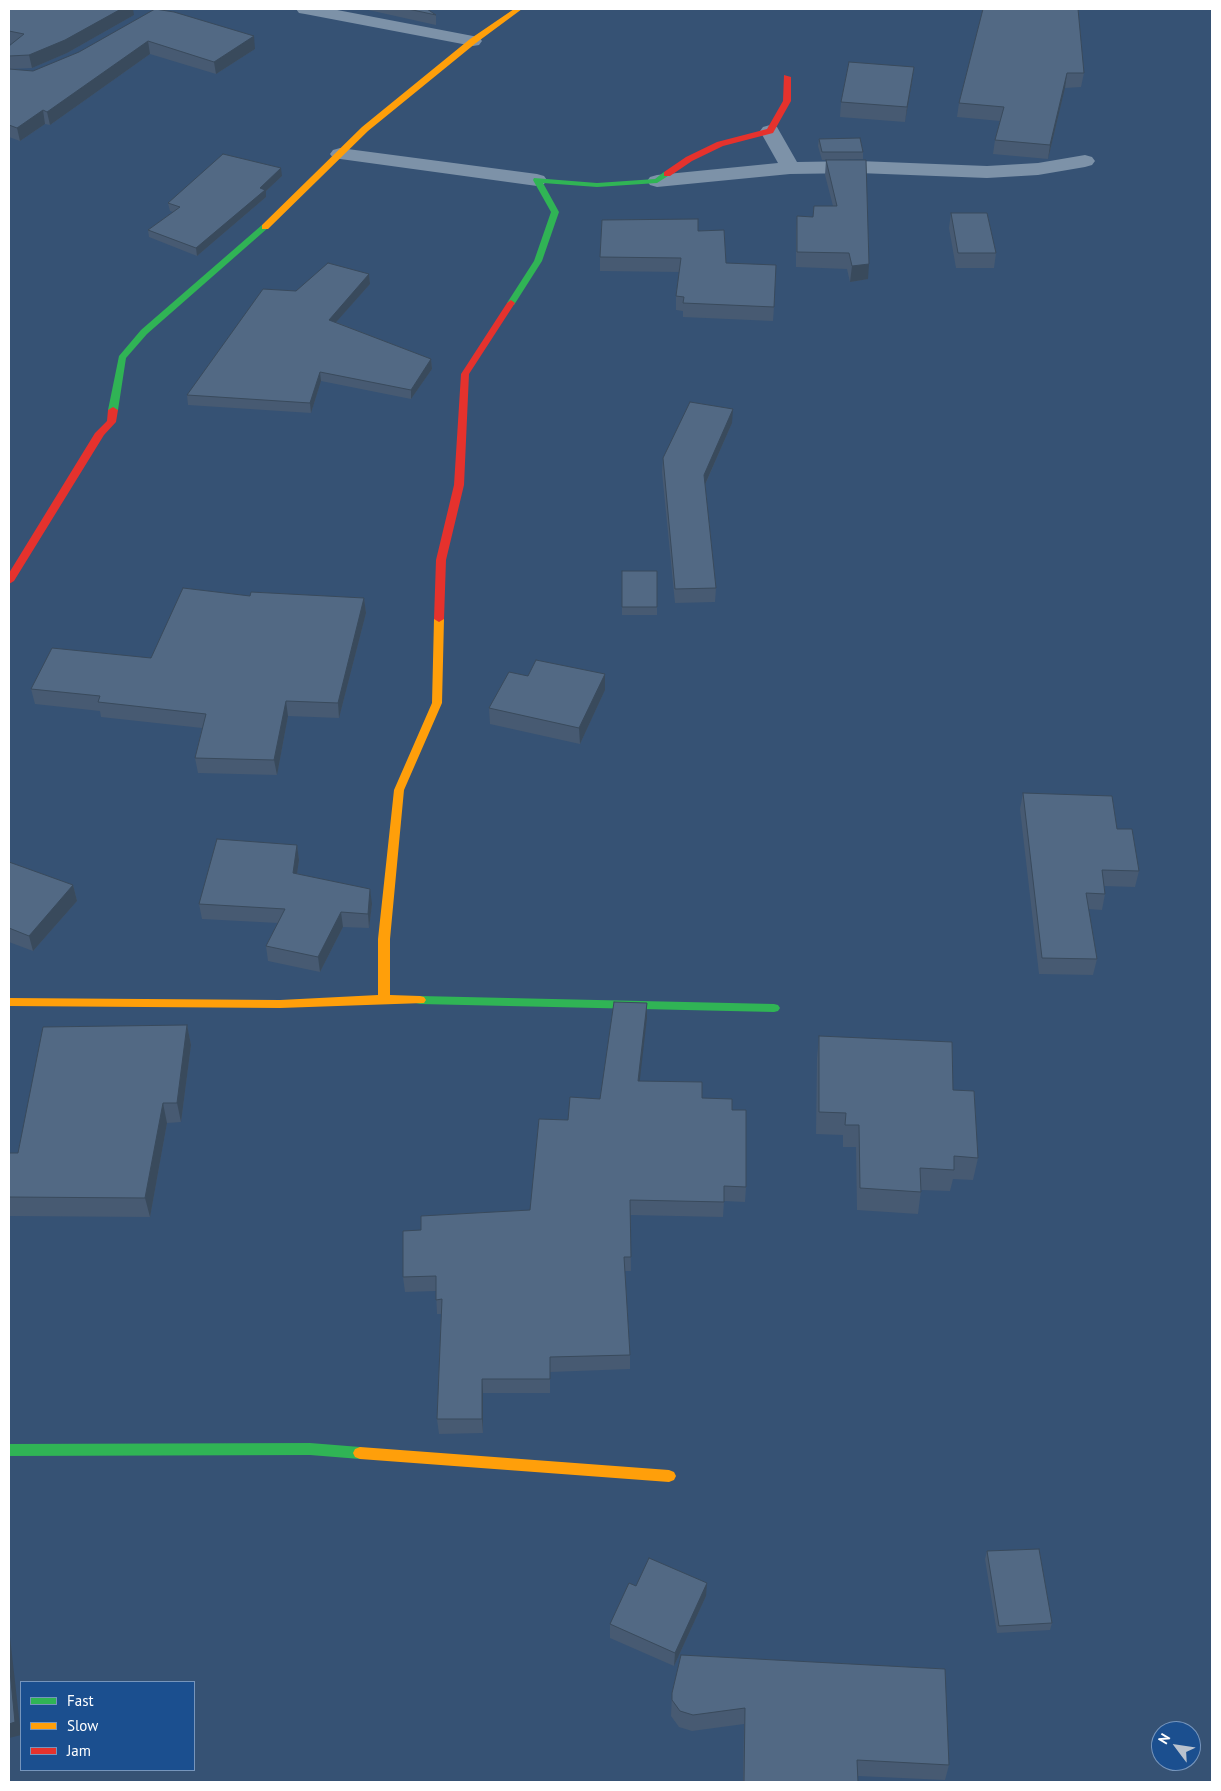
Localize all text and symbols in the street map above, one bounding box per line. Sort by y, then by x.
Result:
legend [20,1681,195,1771]
text: Fast [67,1691,94,1710]
text: Slow [67,1716,98,1735]
north arrow [1151,1721,1201,1771]
text: N [1154,1730,1174,1747]
text: Jam [67,1741,91,1760]

